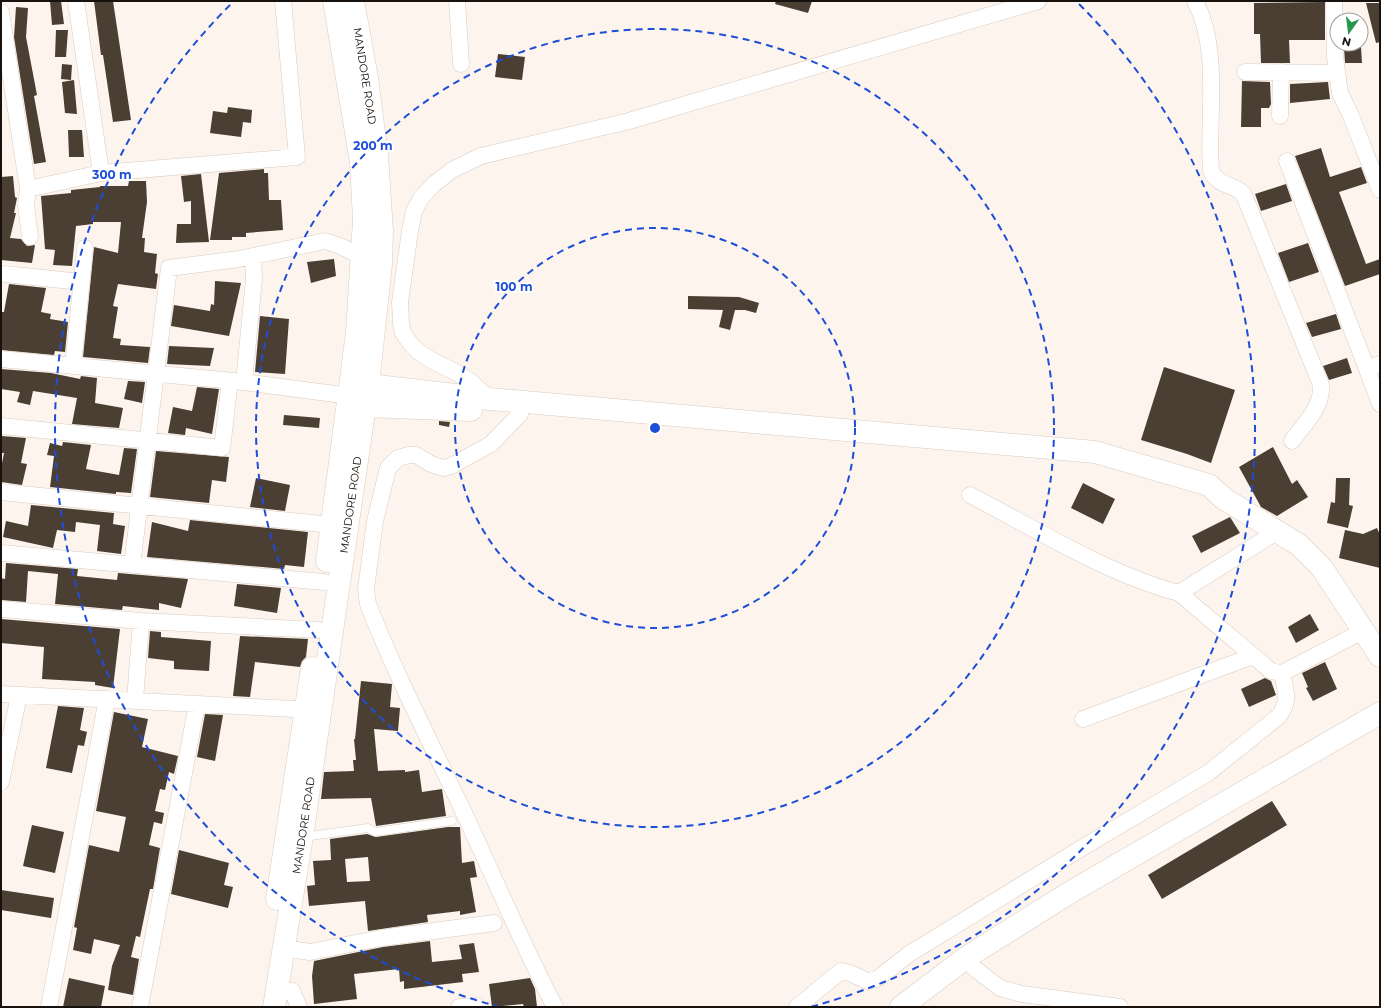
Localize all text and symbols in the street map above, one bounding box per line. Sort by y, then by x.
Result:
north arrow [1329,12,1369,52]
street label: MANDORE ROAD [350,27,380,125]
text: N [1341,34,1353,50]
text: 200 m [353,138,393,153]
text: 300 m [91,167,132,182]
text: 100 m [496,279,532,294]
centre of rings [648,421,662,435]
street label: MANDORE ROAD [337,455,365,554]
street label: MANDORE ROAD [289,776,318,875]

